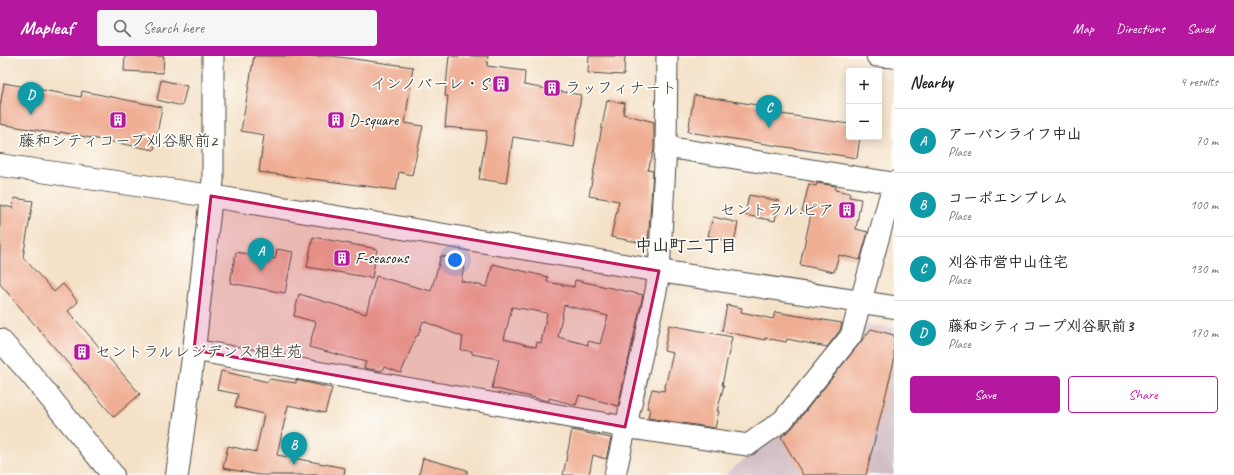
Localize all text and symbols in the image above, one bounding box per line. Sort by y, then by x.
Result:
search box [97,10,377,46]
text: Mapleaf [20,16,73,40]
icon: search [111,17,133,39]
text: Search here [143,19,204,38]
text: Map [1073,20,1094,37]
text: Directions [1116,20,1165,37]
text: Saved [1187,20,1214,37]
map controls [846,68,882,140]
button: + [846,68,882,104]
text: Nearby [910,72,953,93]
place label: インノバーレ・S [370,74,491,94]
building icon: インノバーレ・S [491,74,511,94]
text: 4 results [1180,74,1218,90]
building icon: ラッフィナート [542,78,562,98]
place label: ラッフィナート [565,78,677,98]
pin: D [18,82,44,115]
pin: C [756,95,782,128]
button: − [846,104,882,140]
building icon: 藤和シティコープ刈谷駅前2 [108,110,128,130]
building icon: D-square [326,110,346,130]
place label: D-square [349,110,400,130]
text: アーバンライフ中山 [948,125,1082,144]
place label: 藤和シティコープ刈谷駅前2 [19,131,219,151]
text: A [920,133,926,149]
text: 70 m [1196,133,1218,149]
text: Place [948,144,971,160]
text: コーポエンブレム [948,189,1068,208]
text: B [920,197,926,213]
text: 100 m [1190,197,1218,213]
place label: セントラル.ピア [719,200,834,220]
building icon: セントラル.ピア [837,200,857,220]
text: Place [948,208,971,224]
district label: 中山町二丁目 [635,235,737,256]
pin: A [248,238,274,271]
building icon: F-seasons [332,248,352,268]
place label: F-seasons [355,248,410,268]
your location [445,250,465,270]
text: 刈谷市営中山住宅 [948,253,1068,272]
text: C [920,261,926,277]
text: 130 m [1190,261,1218,277]
text: Place [948,272,971,288]
text: 藤和シティコープ刈谷駅前3 [948,317,1133,336]
text: D [919,325,927,341]
text: 170 m [1190,325,1218,341]
text: Place [948,336,971,352]
building icon: セントラルレジデンス相生苑 [72,342,92,362]
place label: セントラルレジデンス相生苑 [95,342,302,362]
button: Save [910,376,1060,413]
button: Share [1068,376,1218,413]
pin: B [281,432,307,465]

